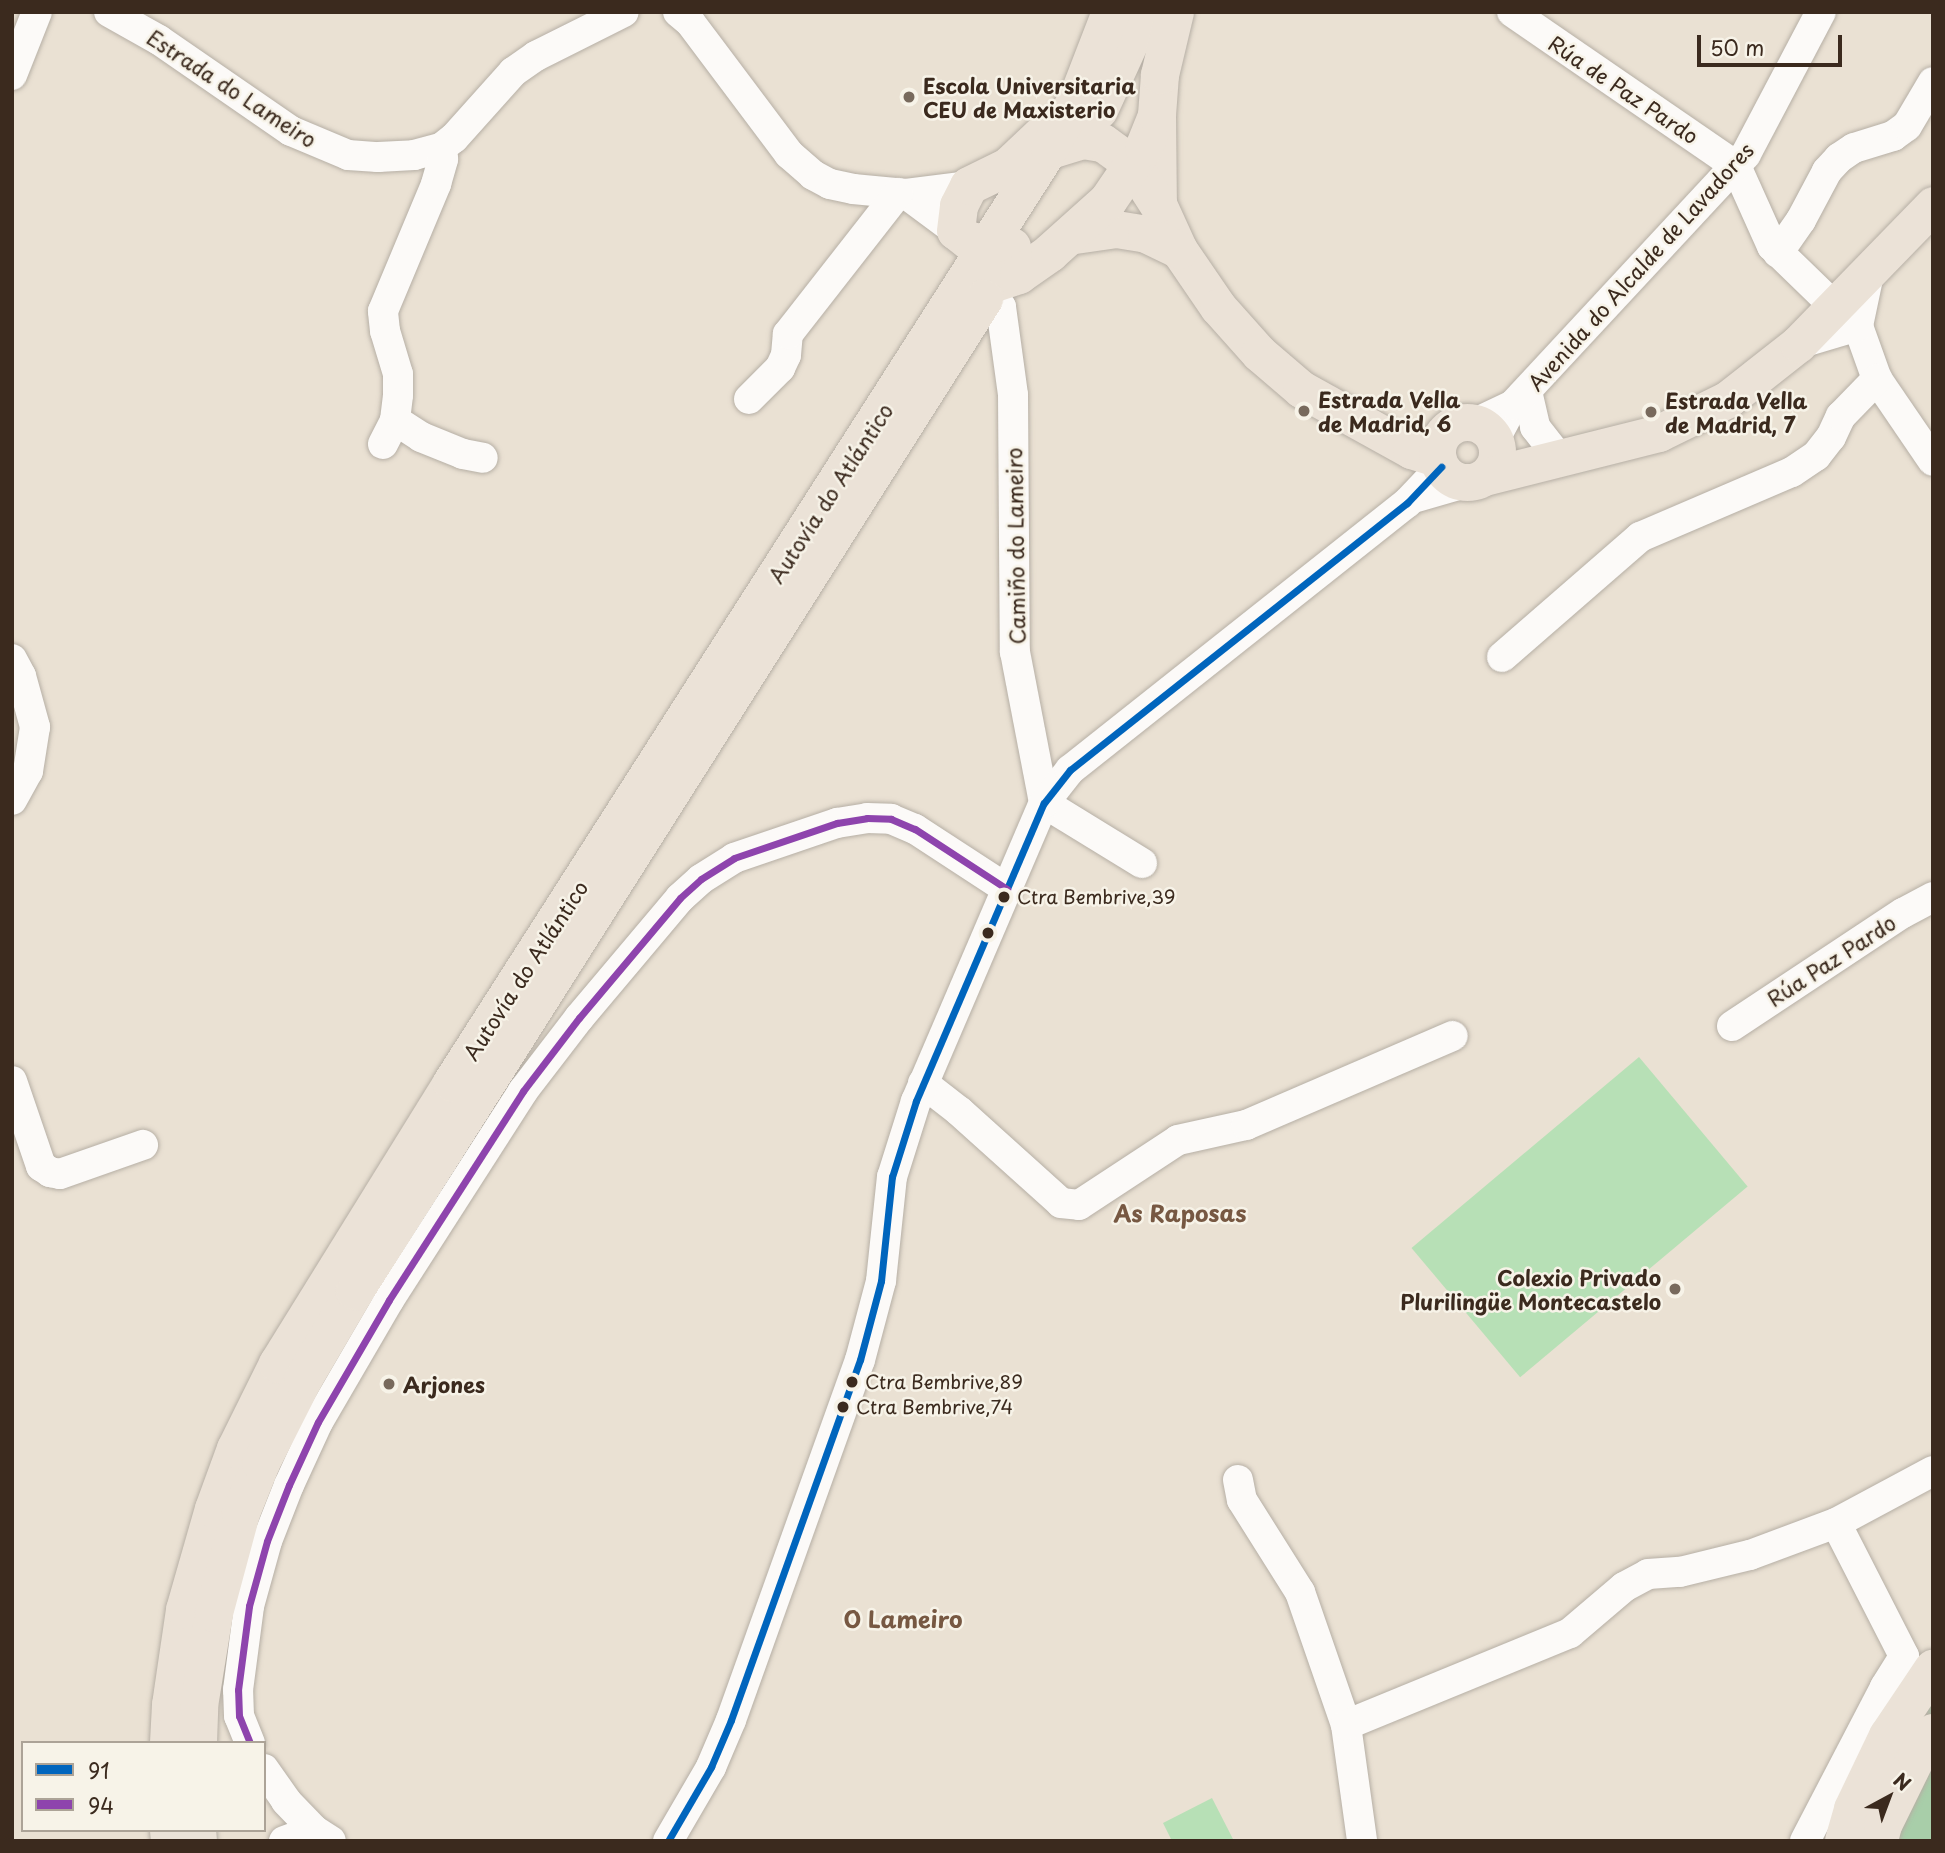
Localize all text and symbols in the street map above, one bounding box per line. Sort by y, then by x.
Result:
scale bar [1700,21,1845,65]
street label: Estrada do Lameiro [142,24,322,152]
street label: Rúa de Paz Pardo [1544,29,1704,149]
text: 50 m [1710,31,1764,63]
place label: Escola Universitaria CEU de Maxisterio [923,72,1137,122]
marker: Escola Universitaria CEU de Maxisterio [901,89,917,105]
street label: Avenida do Alcalde de Lavadores [1520,135,1760,397]
place label: Estrada Vella de Madrid, 6 [1318,386,1460,436]
place label: Estrada Vella de Madrid, 7 [1665,387,1807,437]
street label: Autovía do Atlántico [763,399,897,587]
marker: Estrada Vella de Madrid, 6 [1296,403,1312,419]
marker: Estrada Vella de Madrid, 7 [1643,404,1659,420]
street label: Camiño do Lameiro [1001,448,1029,644]
street label: Autovía do Atlántico [458,876,592,1064]
place label: Ctra Bembrive,39 [1017,886,1178,908]
marker: Ctra Bembrive,39 [997,890,1011,904]
street label: Rúa Paz Pardo [1763,909,1899,1011]
unlabelled marker [981,926,995,940]
district label: As Raposas [1113,1199,1247,1227]
place label: Colexio Privado Plurilingüe Montecastelo [1399,1264,1661,1314]
marker: Colexio Privado Plurilingüe Montecastelo [1667,1281,1683,1297]
place label: Arjones [403,1371,485,1397]
place label: Ctra Bembrive,89 [865,1371,1025,1393]
marker: Ctra Bembrive,89 [845,1375,859,1389]
marker: Arjones [381,1376,397,1392]
place label: Ctra Bembrive,74 [856,1396,1015,1418]
marker: Ctra Bembrive,74 [836,1400,850,1414]
district label: O Lameiro [843,1605,963,1633]
legend [21,1741,266,1832]
text: 91 [88,1754,110,1786]
north arrow [1854,1762,1924,1832]
text: N [1888,1766,1918,1797]
text: 94 [88,1789,114,1821]

